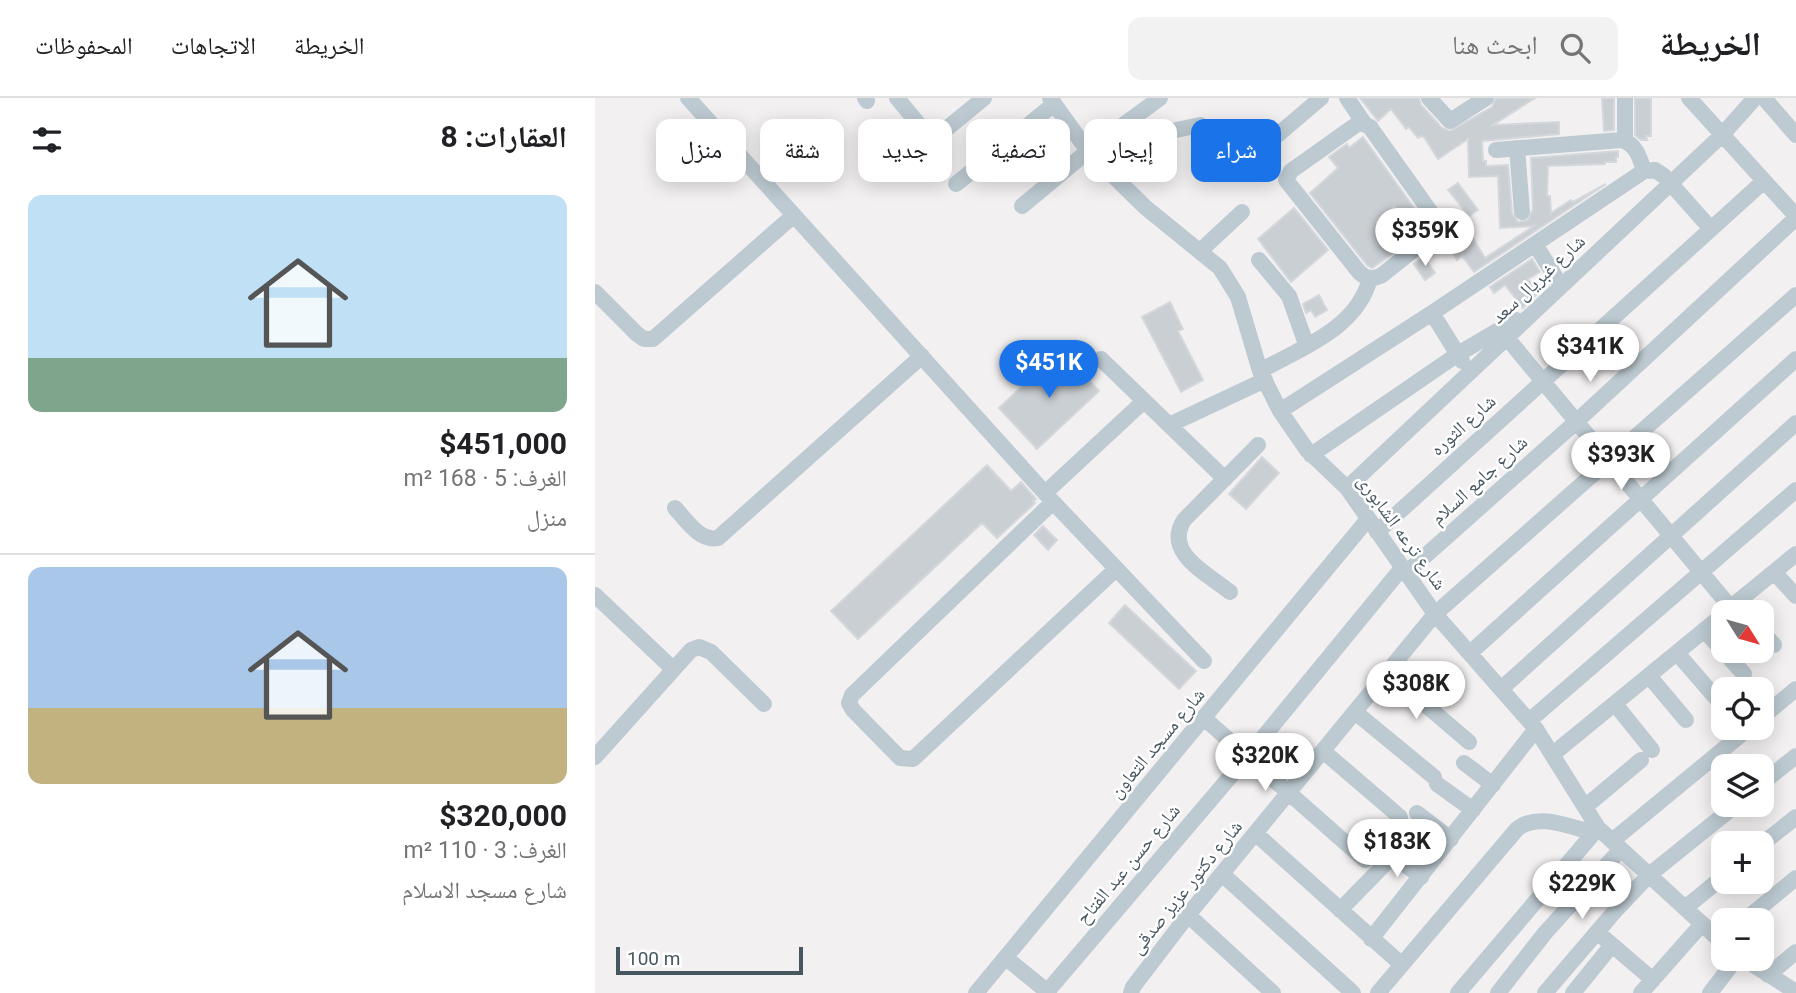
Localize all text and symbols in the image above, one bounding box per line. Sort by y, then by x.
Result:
search box [1128,17,1618,80]
text: الخريطة [1660,24,1761,63]
icon: search [1556,29,1594,67]
text: ابحث هنا [1452,30,1538,60]
text: المحفوظات [35,32,133,60]
text: الاتجاهات [171,32,256,60]
text: الخريطة [294,32,365,60]
text: العقارات: 8 [440,119,567,154]
chip: منزل [656,119,746,182]
chip: شقة [760,119,844,182]
chip: جديد [858,119,952,182]
chip: تصفية [966,119,1070,182]
chip: إيجار [1084,119,1177,182]
chip: شراء [1191,119,1281,182]
icon: filters [28,121,66,159]
pin: $359K [1376,208,1474,268]
text: $359K [1391,217,1459,244]
street label: شارع غبريال سعد [1486,230,1590,328]
icon: home [235,240,361,366]
pin: $341K [1541,324,1639,384]
text: $341K [1556,333,1624,360]
pin: $451K [1000,341,1098,400]
text: $451K [1015,349,1083,376]
street label: شارع الثوره [1426,390,1500,460]
text: $451,000 [439,426,567,461]
street label: شارع جامع السلام [1426,431,1533,531]
pin: $393K [1572,432,1670,492]
text: $393K [1587,441,1655,468]
text: الغرف: 5 · 168 m² [404,465,567,492]
street label: شارع ترعه الشابورى [1352,470,1452,594]
text: منزل [527,505,567,532]
north arrow [1711,600,1775,663]
map controls [1711,600,1774,971]
icon: home [235,612,361,738]
pin: $308K [1367,662,1465,721]
text: $308K [1382,670,1450,697]
button: locate [1711,677,1774,740]
street label: شارع مسجد التعاون [1104,683,1210,803]
pin: $320K [1216,734,1314,793]
text: $320K [1231,742,1299,769]
button: layers [1711,754,1774,817]
text: $320,000 [439,798,567,833]
street label: شارع حسن عبد الفتاح [1071,799,1185,929]
street label: شارع دكتور عزيز صدقى [1125,815,1247,959]
pin: $183K [1348,820,1446,879]
text: $183K [1363,828,1431,855]
button: + [1711,831,1774,894]
text: الغرف: 3 · 110 m² [404,837,567,864]
pin: $229K [1533,862,1631,921]
text: $229K [1548,870,1616,897]
text: شارع مسجد الاسلام [402,877,567,904]
button: − [1711,908,1774,971]
scale bar [616,944,803,976]
text: 100 m [627,947,680,970]

